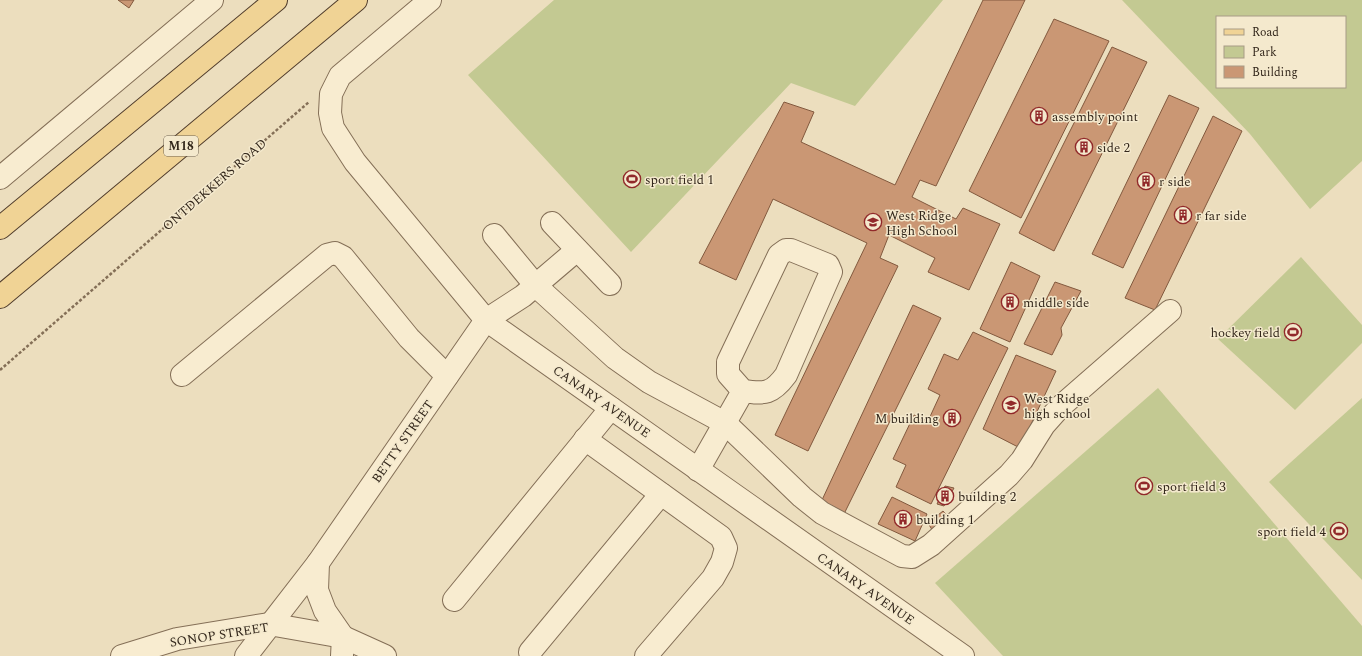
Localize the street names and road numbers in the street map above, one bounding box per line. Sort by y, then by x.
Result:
street label: ONTDEKKERS ROAD [158,134,271,236]
road number: M18 [164,136,198,156]
street label: CANARY AVENUE [548,361,654,443]
street label: BETTY STREET [367,396,439,487]
street label: CANARY AVENUE [812,548,918,630]
street label: SONOP STREET [168,617,270,653]

